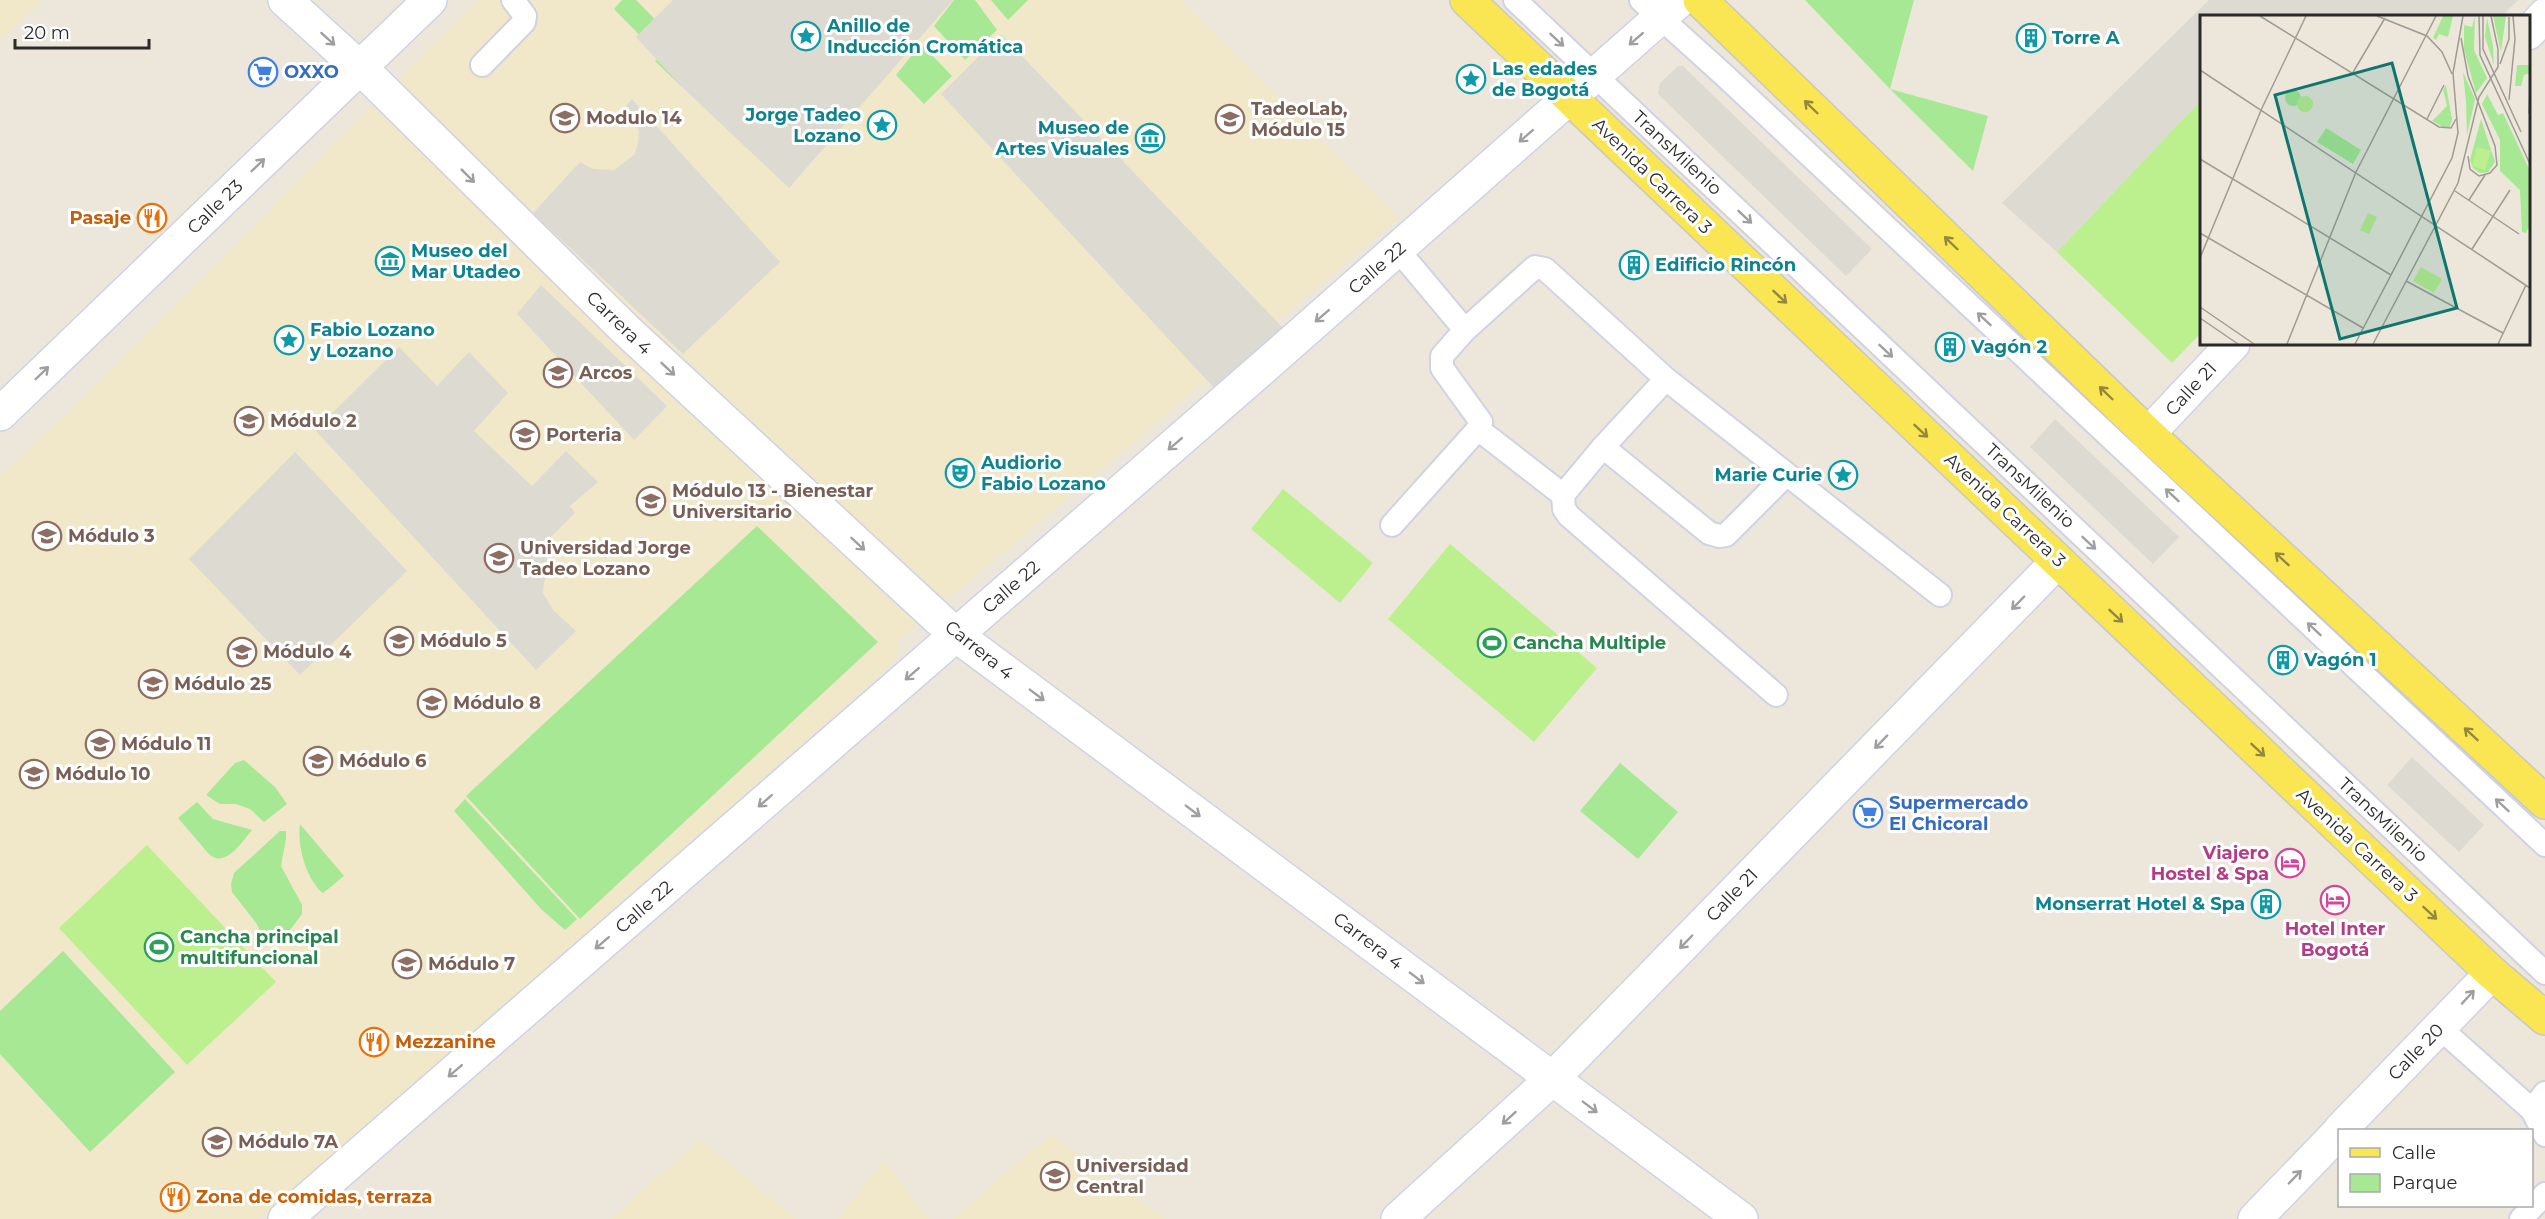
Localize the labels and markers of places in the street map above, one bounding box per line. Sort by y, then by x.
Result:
place label: Anillo de Inducción Cromática [826,15,1023,58]
place icon: Anillo de Inducción Cromática [790,20,822,52]
building icon: Torre A [2015,22,2047,54]
place label: Torre A [2052,27,2120,49]
supermarket icon: OXXO [247,56,279,88]
place label: Las edades de Bogotá [1492,58,1598,101]
place label: OXXO [284,61,339,83]
place icon: Las edades de Bogotá [1455,63,1487,95]
place label: TadeoLab, Módulo 15 [1251,98,1348,141]
school or university icon: Modulo 14 [549,102,581,134]
school or university icon: TadeoLab, Módulo 15 [1214,103,1246,135]
place label: Jorge Tadeo Lozano [744,104,861,147]
place label: Modulo 14 [586,107,682,129]
place icon: Jorge Tadeo Lozano [866,109,898,141]
place label: Museo de Artes Visuales [995,117,1129,160]
museum icon: Museo de Artes Visuales [1134,122,1166,154]
restaurant icon: Pasaje [136,202,168,234]
place label: Pasaje [69,207,131,229]
place label: Museo del Mar Utadeo [411,240,521,283]
museum icon: Museo del Mar Utadeo [374,245,406,277]
building icon: Edificio Rincón [1618,249,1650,281]
place label: Edificio Rincón [1655,254,1796,276]
place label: Fabio Lozano y Lozano [309,319,435,362]
place icon: Fabio Lozano y Lozano [273,324,305,356]
building icon: Vagón 2 [1934,331,1966,363]
place label: Vagón 2 [1970,336,2048,358]
school or university icon: Arcos [542,357,574,389]
place label: Arcos [578,362,633,384]
school or university icon: Módulo 2 [233,405,265,437]
place label: Módulo 2 [270,410,357,432]
school or university icon: Porteria [509,419,541,451]
place label: Porteria [546,424,622,446]
place label: Audiorio Fabio Lozano [980,452,1106,495]
theatre icon: Audiorio Fabio Lozano [944,457,976,489]
place icon: Marie Curie [1827,459,1859,491]
place label: Marie Curie [1715,464,1822,486]
place label: Módulo 13 - Bienestar Universitario [672,480,874,523]
school or university icon: Módulo 13 - Bienestar Universitario [635,485,667,517]
school or university icon: Módulo 3 [31,520,63,552]
place label: Módulo 3 [68,525,155,547]
place label: Universidad Jorge Tadeo Lozano [520,537,691,580]
school or university icon: Universidad Jorge Tadeo Lozano [483,542,515,574]
school or university icon: Módulo 5 [383,625,415,657]
sports icon: Cancha Multiple [1476,627,1508,659]
place label: Módulo 5 [420,630,507,652]
place label: Cancha Multiple [1513,632,1666,654]
school or university icon: Módulo 4 [226,636,258,668]
place label: Módulo 4 [263,641,352,663]
building icon: Vagón 1 [2267,644,2299,676]
place label: Vagón 1 [2303,649,2377,671]
school or university icon: Módulo 25 [137,668,169,700]
place label: Módulo 25 [174,673,272,695]
school or university icon: Módulo 8 [416,687,448,719]
place label: Módulo 8 [453,692,541,714]
school or university icon: Módulo 11 [84,728,116,760]
place label: Módulo 11 [121,733,211,755]
school or university icon: Módulo 6 [302,745,334,777]
place label: Módulo 6 [339,750,427,772]
school or university icon: Módulo 10 [18,758,50,790]
place label: Módulo 10 [55,763,150,785]
place label: Supermercado El Chicoral [1889,792,2029,835]
supermarket icon: Supermercado El Chicoral [1852,797,1884,829]
place label: Viajero Hostel & Spa [2151,842,2269,885]
hotel icon: Viajero Hostel & Spa [2274,847,2306,879]
hotel icon: Hotel Inter Bogotá [2319,884,2351,916]
building icon: Monserrat Hotel & Spa [2250,888,2282,920]
place label: Monserrat Hotel & Spa [2035,893,2245,915]
place label: Hotel Inter Bogotá [2285,918,2386,961]
place label: Cancha principal multifuncional [180,926,339,969]
sports icon: Cancha principal multifuncional [143,931,175,963]
school or university icon: Módulo 7 [391,948,423,980]
place label: Módulo 7 [428,953,515,975]
restaurant icon: Mezzanine [358,1026,390,1058]
place label: Mezzanine [395,1031,496,1053]
school or university icon: Módulo 7A [201,1126,233,1158]
place label: Módulo 7A [238,1131,338,1153]
place label: Universidad Central [1076,1155,1189,1198]
school or university icon: Universidad Central [1039,1160,1071,1192]
restaurant icon: Zona de comidas, terraza [159,1181,191,1213]
place label: Zona de comidas, terraza [196,1186,432,1208]

